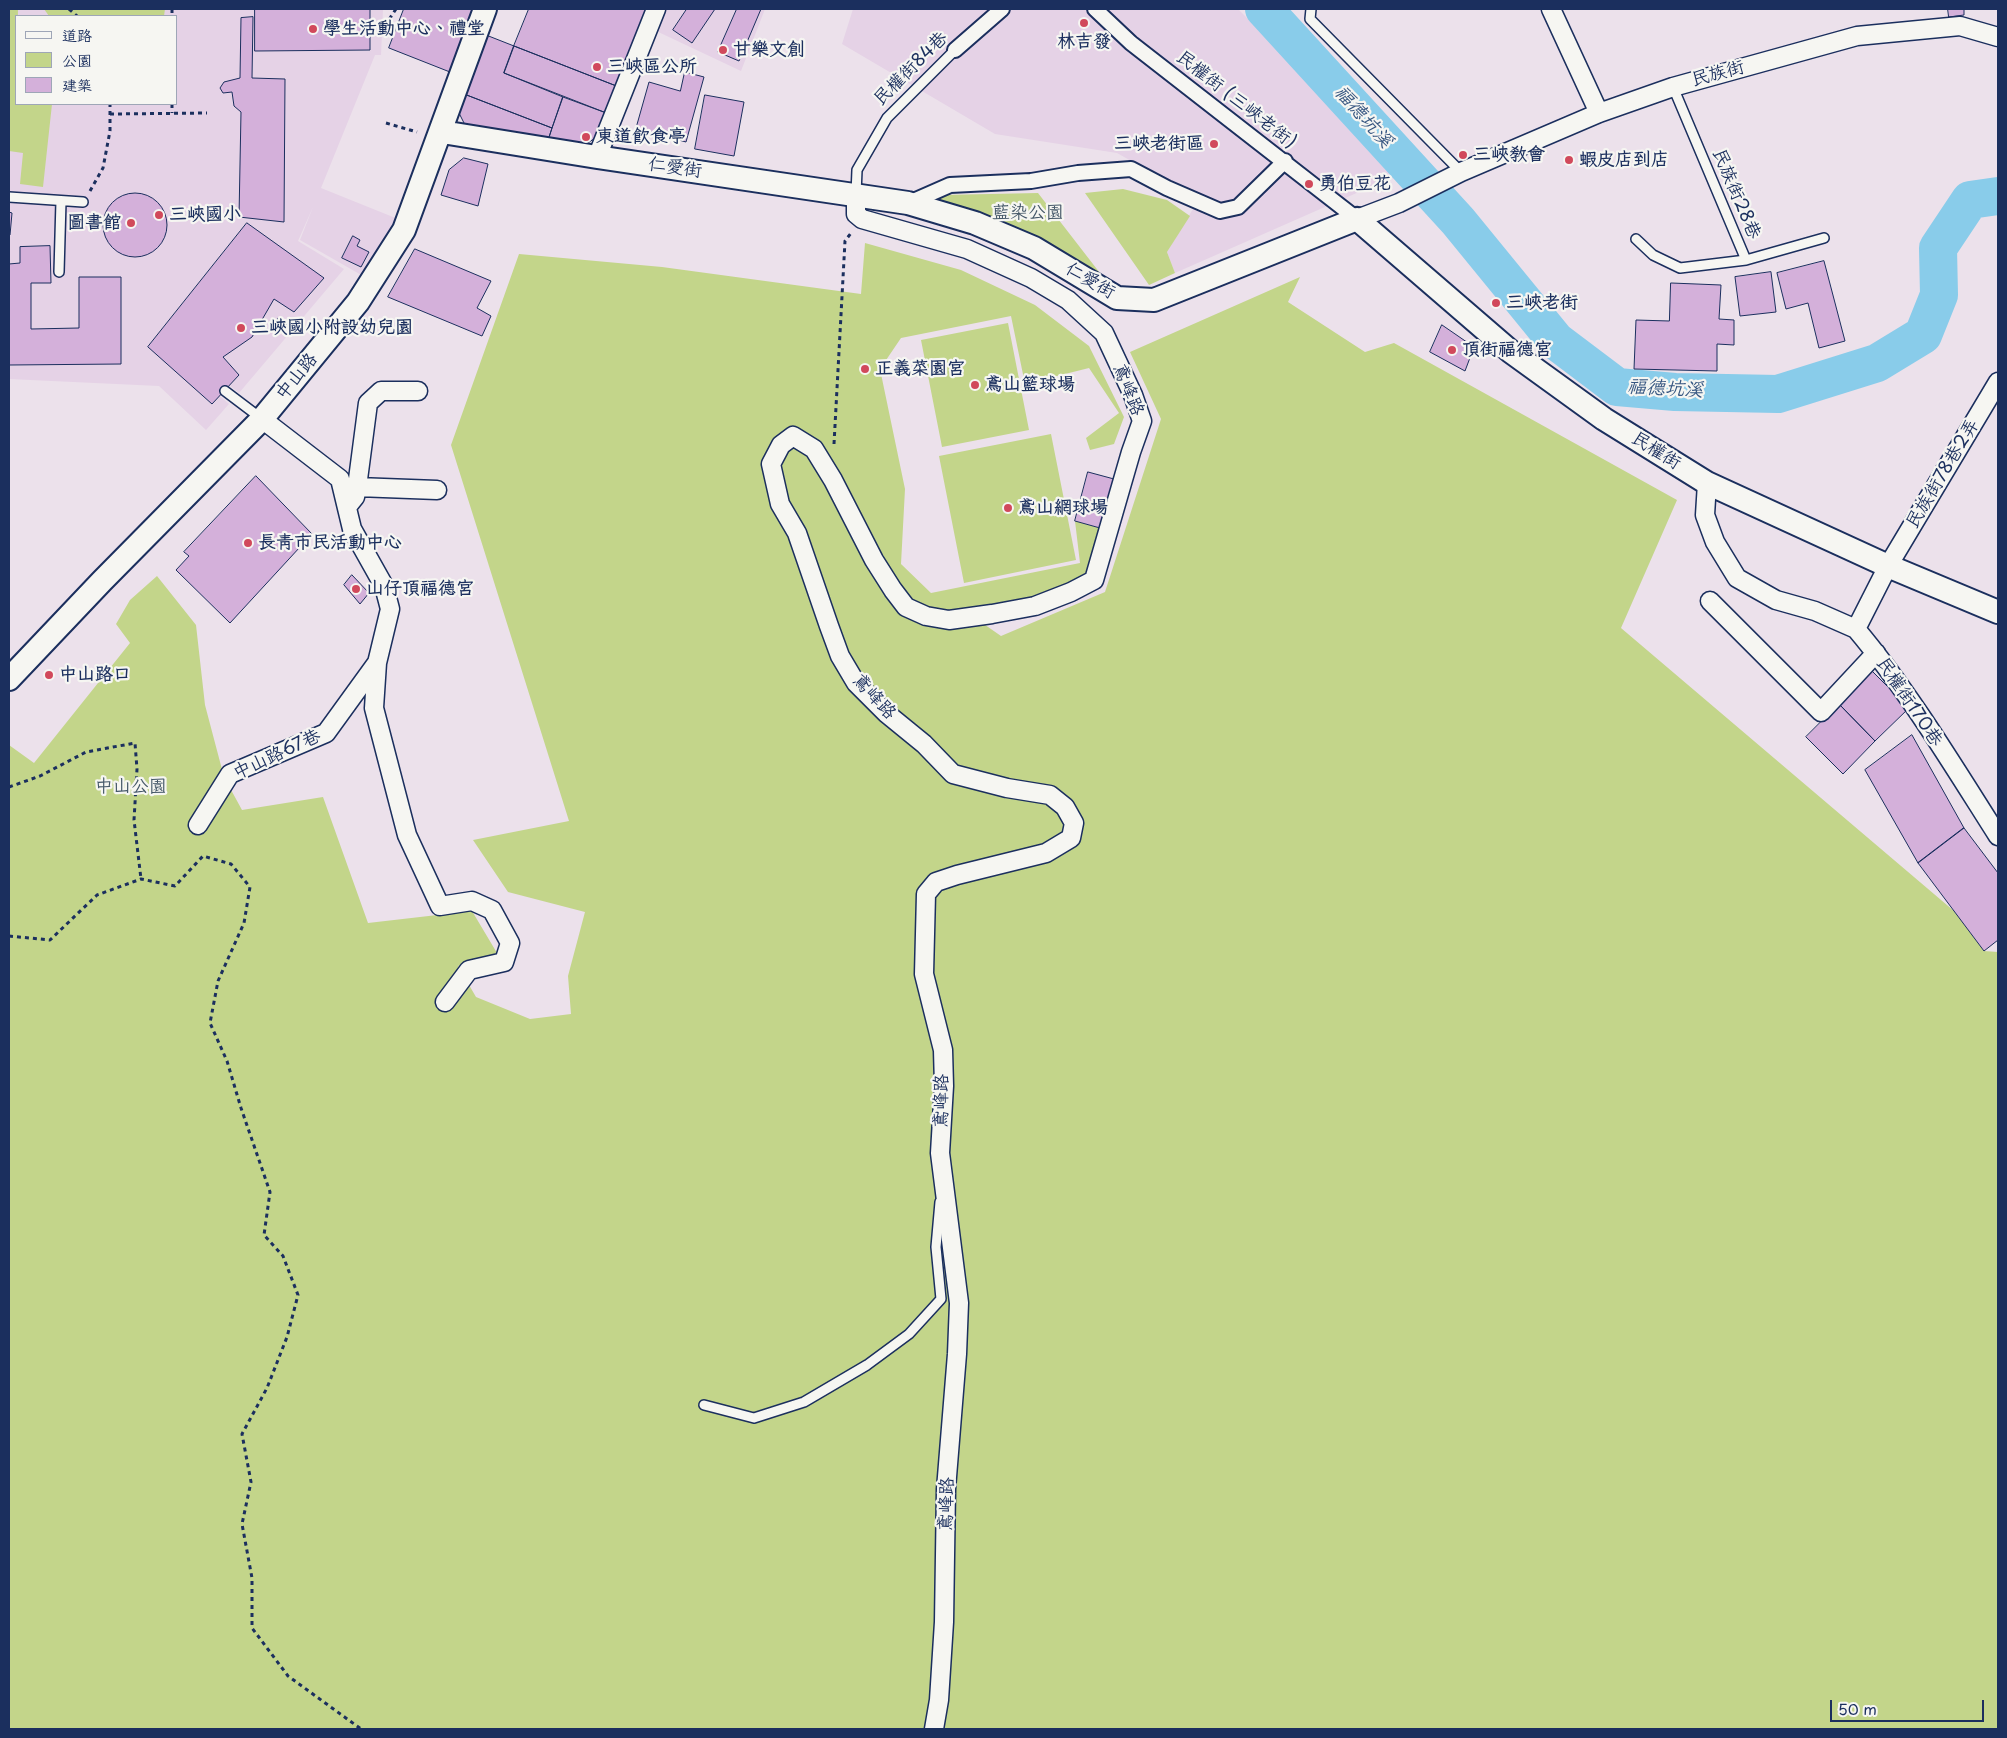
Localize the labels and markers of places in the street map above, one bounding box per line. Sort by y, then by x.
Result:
marker: 林吉發 [1078,17,1090,29]
place label: 學生活動中心、禮堂 [323,18,485,40]
marker: 學生活動中心、禮堂 [307,23,319,35]
place label: 林吉發 [1057,31,1111,53]
place label: 甘樂文創 [733,39,805,61]
marker: 甘樂文創 [717,44,729,56]
place label: 三峽區公所 [607,56,697,78]
marker: 三峽區公所 [591,61,603,73]
place label: 東道飲食亭 [596,126,686,148]
marker: 東道飲食亭 [580,131,592,143]
place label: 三峽老街區 [1114,133,1204,155]
marker: 三峽老街區 [1208,138,1220,150]
place label: 三峽教會 [1473,144,1545,166]
marker: 三峽教會 [1457,149,1469,161]
place label: 蝦皮店到店 [1579,149,1669,171]
marker: 蝦皮店到店 [1563,154,1575,166]
place label: 勇伯豆花 [1319,173,1391,195]
marker: 勇伯豆花 [1303,178,1315,190]
place label: 三峽國小 [169,204,241,226]
marker: 三峽國小 [153,209,165,221]
place label: 圖書館 [67,212,121,234]
marker: 圖書館 [125,217,137,229]
place label: 三峽老街 [1506,292,1578,314]
marker: 三峽老街 [1490,297,1502,309]
place label: 三峽國小附設幼兒園 [251,317,413,339]
marker: 三峽國小附設幼兒園 [235,322,247,334]
place label: 頂街福德宮 [1462,339,1552,361]
marker: 頂街福德宮 [1446,344,1458,356]
place label: 正義菜園宮 [875,358,965,380]
marker: 正義菜園宮 [859,363,871,375]
place label: 鳶山籃球場 [985,374,1075,396]
marker: 鳶山籃球場 [969,379,981,391]
place label: 鳶山網球場 [1018,497,1108,519]
marker: 鳶山網球場 [1002,502,1014,514]
place label: 長青市民活動中心 [258,532,402,554]
marker: 長青市民活動中心 [242,537,254,549]
place label: 山仔頂福德宮 [366,578,474,600]
marker: 山仔頂福德宮 [350,583,362,595]
place label: 中山路口 [59,664,131,686]
marker: 中山路口 [43,669,55,681]

